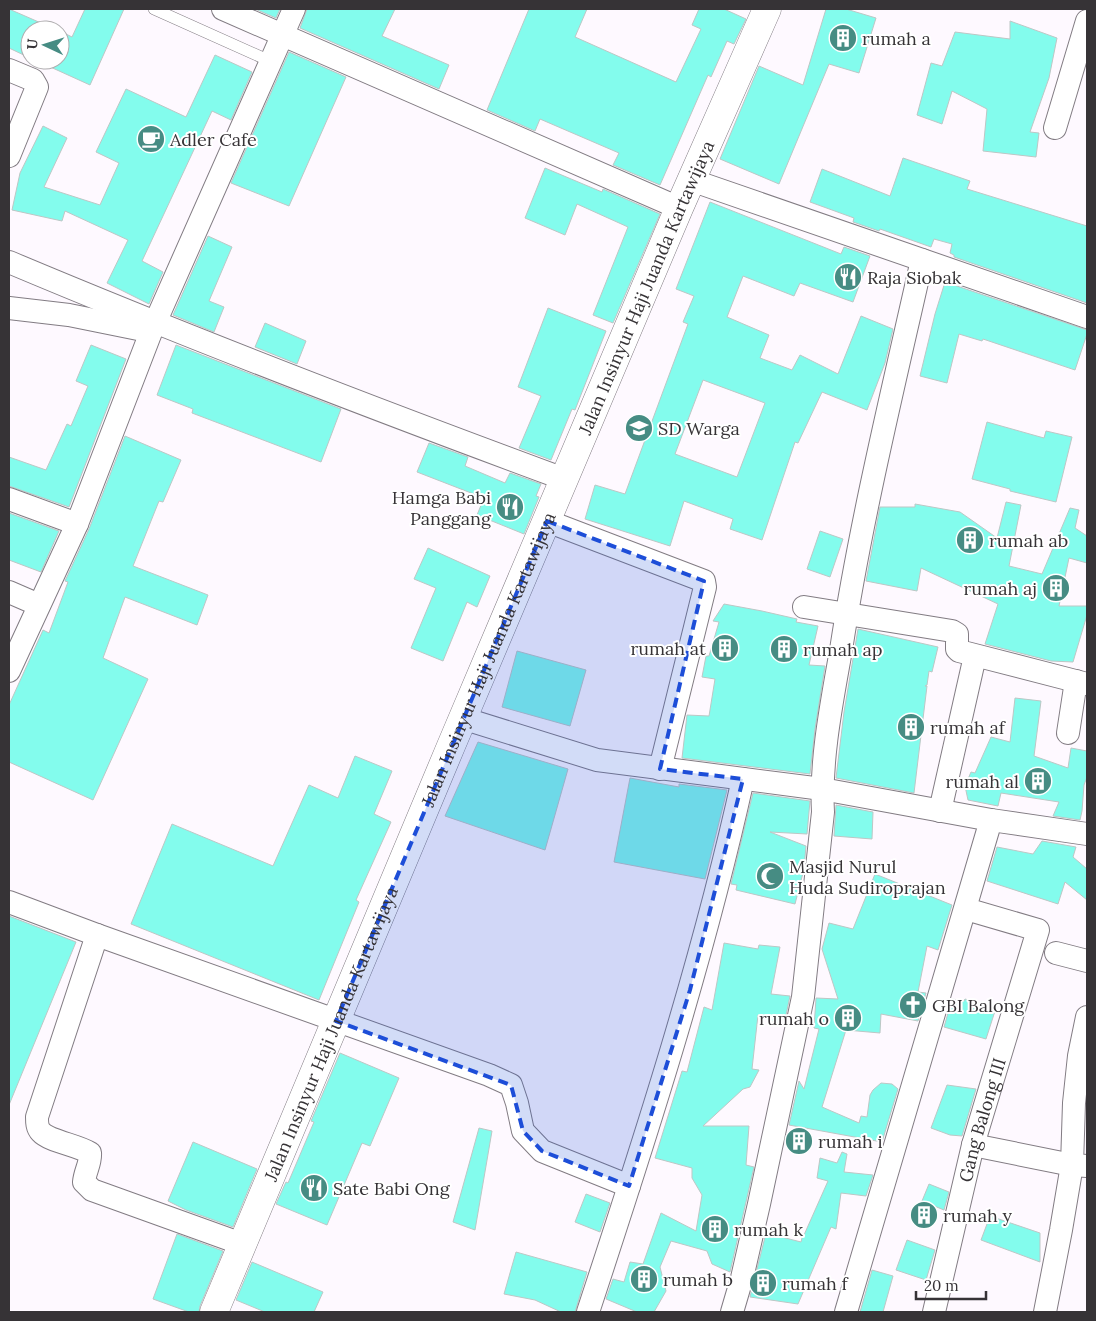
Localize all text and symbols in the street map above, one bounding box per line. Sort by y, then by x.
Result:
north arrow [20,20,70,70]
building icon: rumah a [828,23,858,53]
place label: rumah a [862,27,931,50]
text: U [23,38,41,50]
cafe icon: Adler Cafe [136,124,166,154]
place label: Adler Cafe [169,128,257,151]
street label: Jalan Insinyur Haji Juanda Kartawijaya [573,137,719,439]
restaurant icon: Raja Siobak [833,262,863,292]
place label: Raja Siobak [867,266,962,289]
school or university icon: SD Warga [624,413,654,443]
place label: SD Warga [658,417,740,440]
place label: Hamga Babi Panggang [392,486,492,530]
restaurant icon: Hamga Babi Panggang [495,492,525,522]
street label: Jalan Insinyur Haji Juanda Kartawijaya [415,509,560,811]
building icon: rumah ab [955,525,985,555]
place label: rumah ab [989,529,1068,552]
building icon: rumah aj [1041,573,1071,603]
place label: rumah aj [964,577,1037,600]
building icon: rumah at [710,633,740,663]
building icon: rumah ap [769,634,799,664]
place label: rumah at [630,637,706,660]
place label: rumah ap [803,638,882,661]
building icon: rumah af [896,712,926,742]
place label: rumah af [930,716,1007,739]
building icon: rumah al [1023,766,1053,796]
place label: rumah al [945,770,1019,793]
place label: Masjid Nurul Huda Sudiroprajan [789,855,946,899]
mosque icon: Masjid Nurul Huda Sudiroprajan [755,861,785,891]
street label: Jalan Insinyur Haji Juanda Kartawijaya [258,883,403,1185]
church icon: GBI Balong [898,990,928,1020]
place label: GBI Balong [932,994,1025,1017]
building icon: rumah o [833,1003,863,1033]
place label: rumah o [759,1007,829,1030]
street label: Gang Balong III [953,1055,1010,1184]
building icon: rumah i [784,1126,814,1156]
place label: rumah i [818,1130,883,1153]
restaurant icon: Sate Babi Ong [299,1173,329,1203]
place label: Sate Babi Ong [333,1177,451,1200]
building icon: rumah y [909,1200,939,1230]
place label: rumah y [943,1204,1012,1227]
building icon: rumah k [700,1214,730,1244]
place label: rumah k [734,1218,803,1241]
building icon: rumah b [629,1264,659,1294]
place label: rumah b [663,1268,733,1291]
building icon: rumah f [748,1268,778,1298]
scale bar [916,1268,986,1300]
place label: rumah f [782,1272,849,1295]
text: 20 m [924,1276,959,1295]

